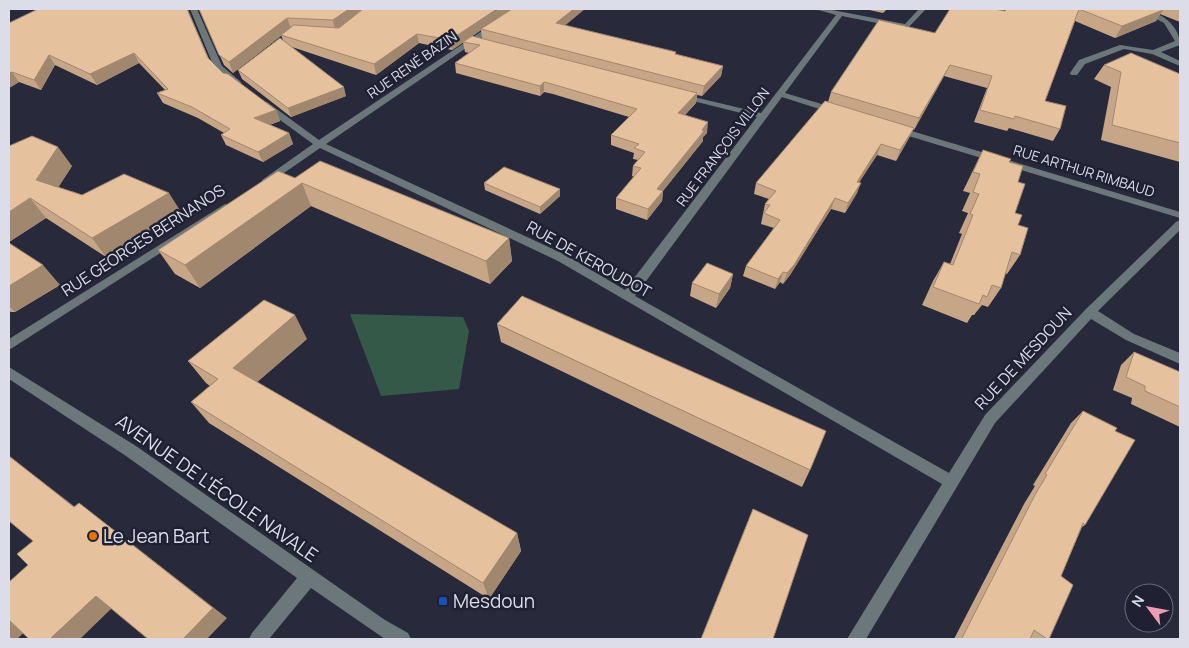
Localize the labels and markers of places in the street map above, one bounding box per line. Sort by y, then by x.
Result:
place label: Le Jean Bart [103,523,210,549]
marker: Le Jean Bart [87,530,99,542]
place label: Mesdoun [453,588,535,614]
marker: Mesdoun [437,595,449,607]

